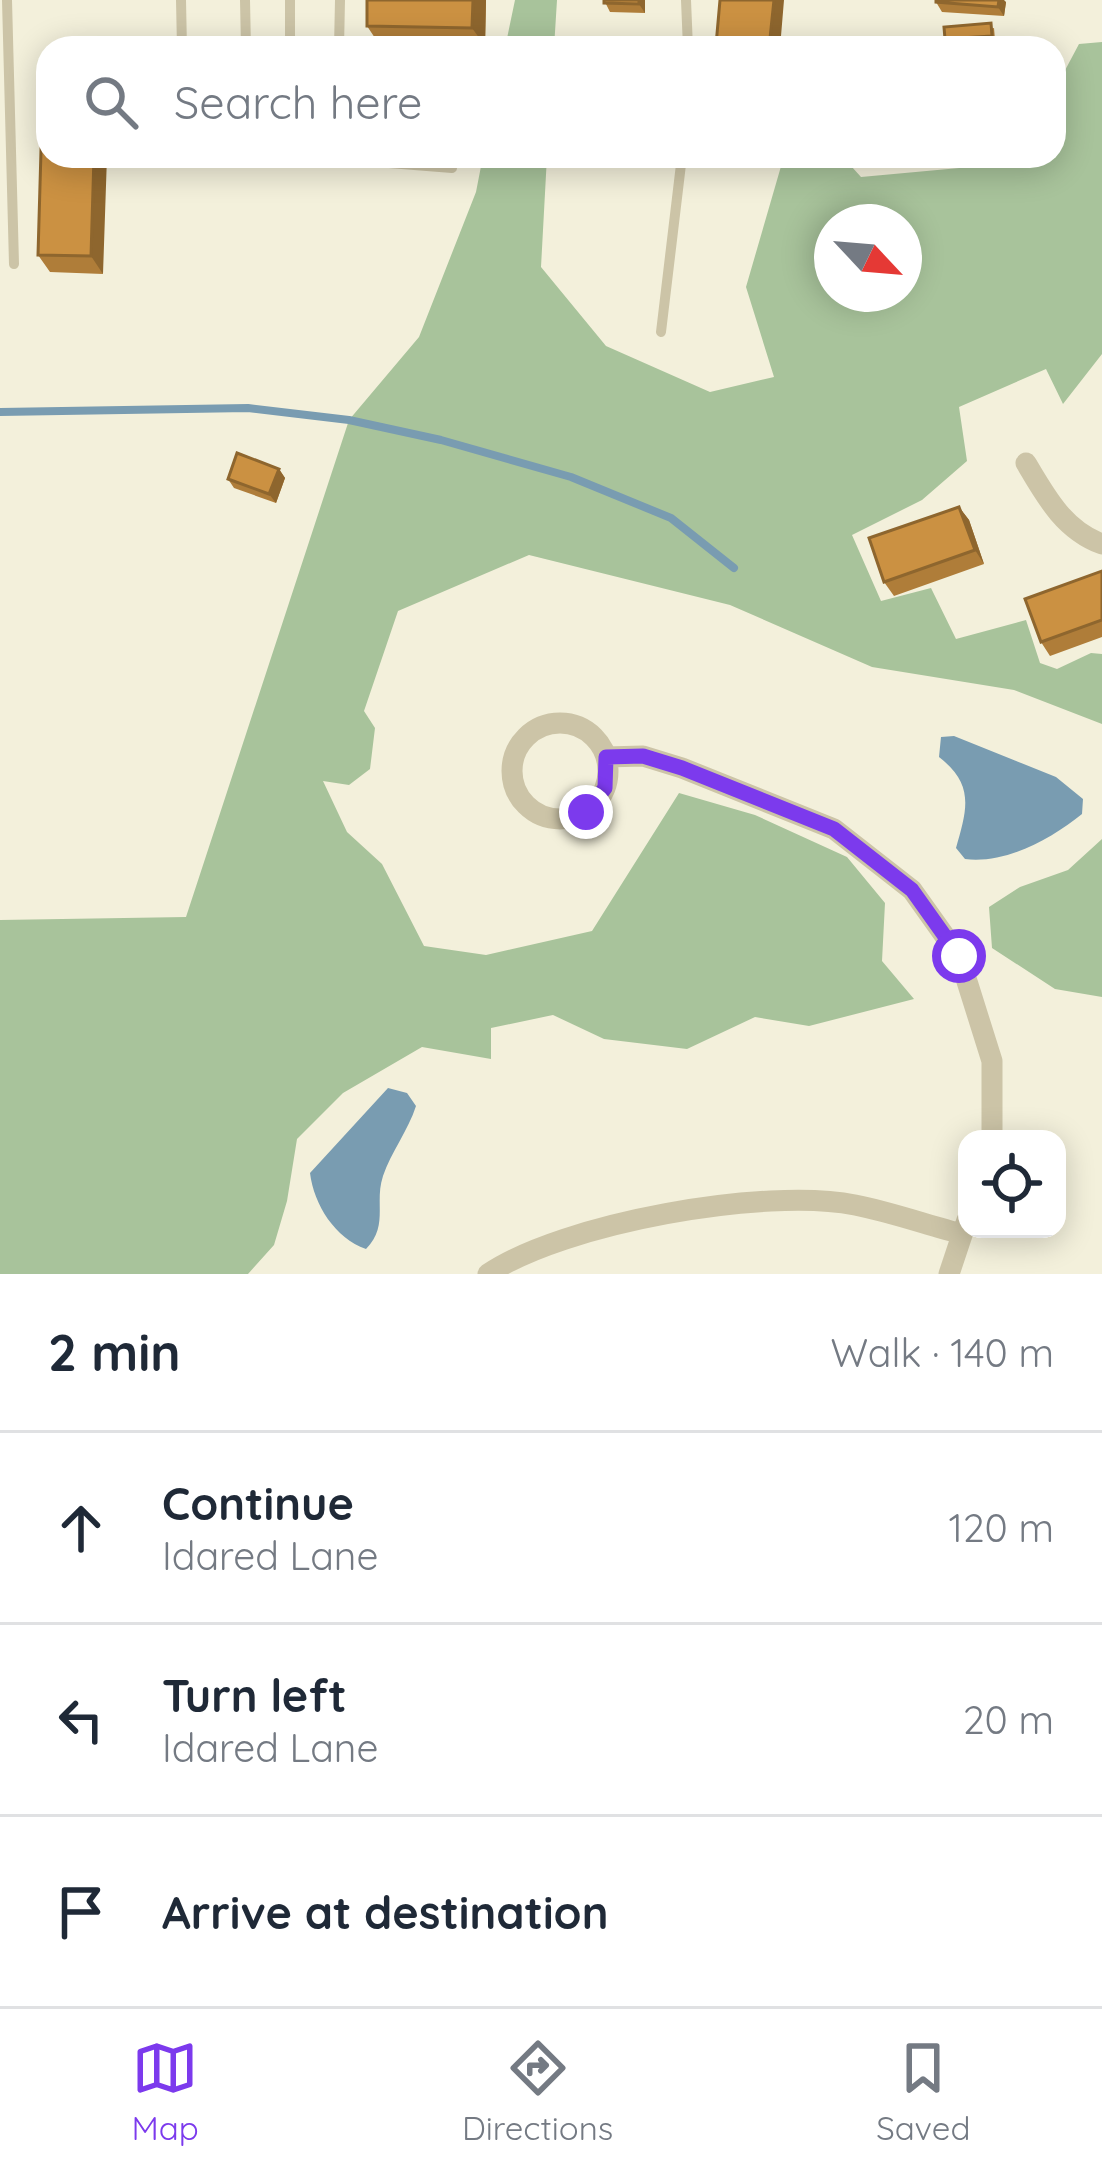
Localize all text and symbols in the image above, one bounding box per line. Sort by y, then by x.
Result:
search box [36,36,1066,168]
icon: search [78,69,144,135]
text: Search here [174,74,422,130]
north arrow [814,204,922,312]
route end [559,785,613,839]
route start [932,929,986,983]
map controls [958,1130,1066,1238]
button: locate [958,1130,1066,1238]
text: 2 min [48,1320,181,1384]
text: Walk · 140 m [830,1328,1054,1377]
text: Continue [162,1475,354,1531]
icon: ahead [48,1495,114,1561]
text: 120 m [949,1503,1054,1552]
text: Idared Lane [162,1531,378,1580]
text: Turn left [162,1667,347,1723]
icon: left [48,1687,114,1753]
text: 20 m [963,1695,1054,1744]
text: Idared Lane [162,1723,378,1772]
icon: arrive [48,1879,114,1945]
text: Arrive at destination [162,1884,608,1940]
tab: Map [132,2035,199,2148]
tab: Directions [462,2035,613,2148]
tab: Saved [876,2035,970,2148]

